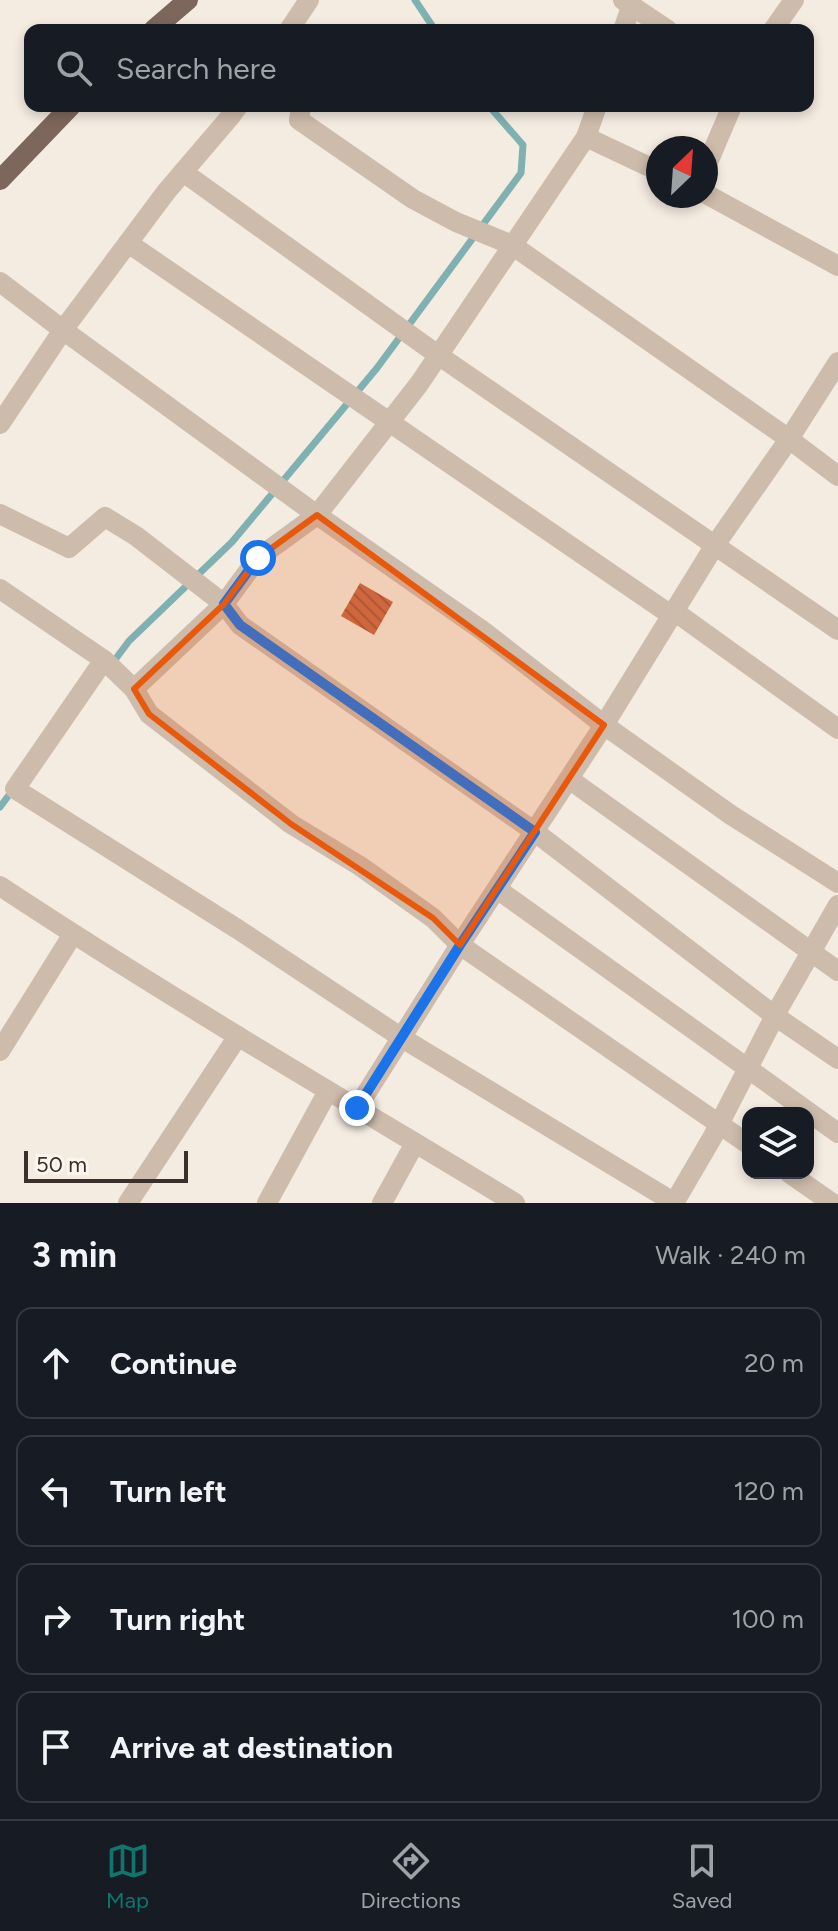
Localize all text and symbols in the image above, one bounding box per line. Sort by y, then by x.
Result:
search box [24,24,814,112]
icon: search [52,46,96,90]
text: Search here [116,50,276,87]
north arrow [646,136,718,208]
route start [240,540,276,576]
route end [339,1090,375,1126]
map controls [742,1107,814,1179]
button: layers [742,1107,814,1179]
scale bar [24,1147,188,1183]
text: 50 m [36,1151,87,1178]
text: 3 min [32,1235,117,1276]
text: Walk · 240 m [655,1239,806,1271]
icon: ahead [34,1341,78,1385]
text: Continue [110,1345,237,1382]
text: 20 m [744,1347,804,1379]
icon: left [34,1469,78,1513]
text: Turn left [110,1473,227,1510]
text: 120 m [734,1475,804,1507]
icon: right [34,1597,78,1641]
text: Turn right [110,1601,245,1638]
text: 100 m [731,1603,804,1635]
icon: arrive [34,1725,78,1769]
text: Arrive at destination [110,1729,393,1766]
tab: Map [106,1839,150,1914]
tab: Directions [361,1839,461,1914]
tab: Saved [672,1839,732,1914]

